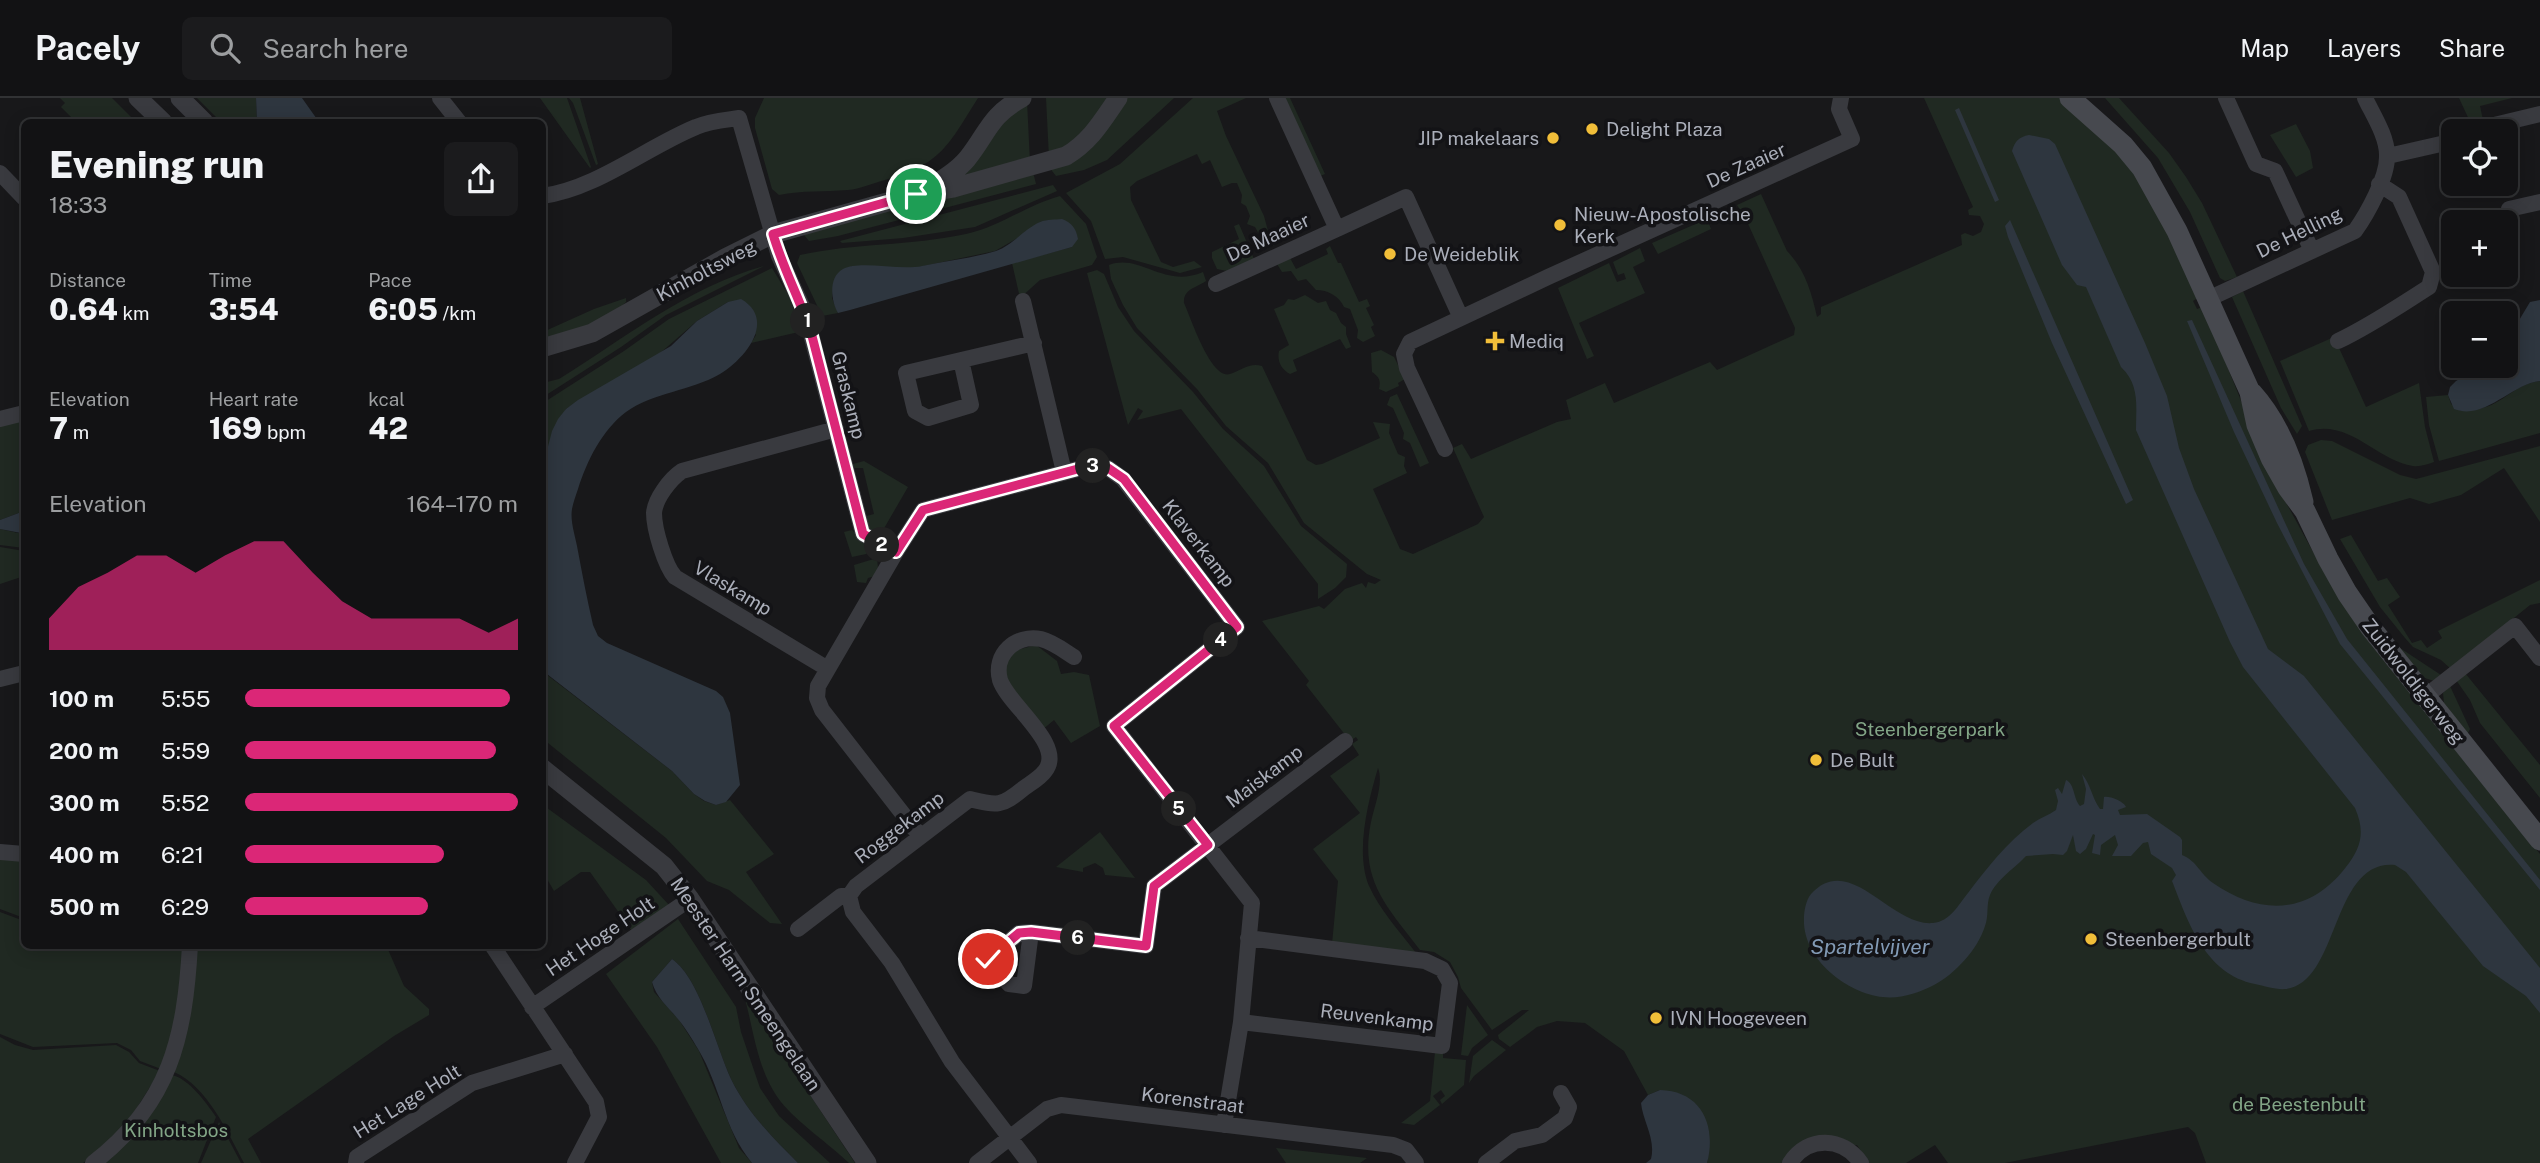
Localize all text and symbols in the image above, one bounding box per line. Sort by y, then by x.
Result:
search box [182,17,672,80]
text: Pacely [35,29,140,67]
icon: search [206,29,244,67]
text: Search here [262,33,408,64]
text: Map [2240,34,2289,62]
text: Layers [2327,34,2401,62]
text: Share [2439,34,2505,62]
place label: Delight Plaza [1606,118,1723,140]
map controls [2441,119,2518,378]
button: locate [2441,119,2518,196]
marker: Delight Plaza [1584,121,1600,137]
place label: JIP makelaars [1418,127,1539,149]
marker: JIP makelaars [1545,130,1561,146]
street label: De Zaaier [1703,138,1789,192]
text: Evening run [49,142,264,187]
button: share [444,142,518,216]
pin [886,164,946,224]
icon: arrive [897,175,935,213]
text: 18:33 [49,191,107,218]
street label: De Helling [2253,202,2345,262]
place label: Nieuw-Apostolische Kerk [1574,203,1751,247]
street label: De Maaier [1223,208,1313,266]
button: + [2441,210,2518,287]
marker: Nieuw-Apostolische Kerk [1552,217,1568,233]
street label: Kinholtsweg [652,234,760,305]
place label: De Weideblik [1404,243,1520,265]
marker: De Weideblik [1382,246,1398,262]
text: Distance [49,269,126,291]
text: Time [209,269,252,291]
text: Pace [368,269,412,291]
text: 0.64 [49,291,118,327]
text: 3:54 [209,291,279,327]
text: 6:05 [368,291,438,327]
button: − [2441,301,2518,378]
text: km [118,302,150,324]
text: /km [438,302,476,324]
pin: 1 [790,304,826,339]
text: 1 [803,309,812,331]
place label: Mediq [1509,330,1564,352]
marker: Mediq [1487,333,1503,349]
street label: Graskamp [827,349,871,441]
text: Elevation [49,388,130,410]
text: Heart rate [209,388,298,410]
text: kcal [368,388,405,410]
text: 7 [49,410,68,446]
text: 169 [209,410,262,446]
text: 42 [368,410,408,446]
text: m [68,421,89,443]
text: bpm [262,421,306,443]
pin: 3 [1076,448,1110,484]
text: 3 [1086,454,1099,476]
text: Elevation [49,490,147,517]
text: 164–170 m [407,490,518,517]
street label: Klaverkamp [1158,495,1240,591]
pin: 2 [864,528,900,562]
text: 2 [875,533,888,555]
street label: Vlaskamp [690,556,776,620]
street label: Zuidwoldigerweg [2358,614,2470,748]
pin: 4 [1204,622,1238,658]
text: 4 [1214,628,1227,650]
text: 100 m [49,685,114,712]
text: 5:55 [161,685,210,712]
park label: Steenbergerpark [1855,718,2006,740]
text: 200 m [49,737,119,764]
text: 5:59 [161,737,210,764]
street label: Maiskamp [1221,740,1307,812]
place label: De Bult [1830,749,1895,771]
marker: De Bult [1808,752,1824,768]
street label: Roggekamp [850,786,948,868]
text: 300 m [49,789,120,816]
text: 5:52 [161,789,209,816]
pin: 5 [1162,792,1196,826]
text: 5 [1172,797,1185,819]
text: 400 m [49,841,119,868]
text: 6:21 [161,841,204,868]
street label: Meester Harm Smeengelaan [666,873,826,1095]
street label: Het Hoge Holt [542,892,658,980]
text: 500 m [49,893,120,920]
text: 6:29 [161,893,209,920]
pin: 6 [1060,920,1096,956]
text: 6 [1071,926,1084,948]
place label: Steenbergerbult [2105,928,2251,950]
pin [958,929,1018,989]
marker: Steenbergerbult [2083,931,2099,947]
water label: Spartelvijver [1810,934,1931,959]
icon: check [969,940,1007,978]
street label: Reuvenkamp [1319,999,1435,1035]
place label: IVN Hoogeveen [1670,1007,1807,1029]
marker: IVN Hoogeveen [1648,1010,1664,1026]
street label: Het Lage Holt [349,1059,465,1143]
street label: Korenstraat [1140,1083,1246,1117]
park label: de Beestenbult [2232,1093,2366,1115]
park label: Kinholtsbos [124,1119,228,1141]

